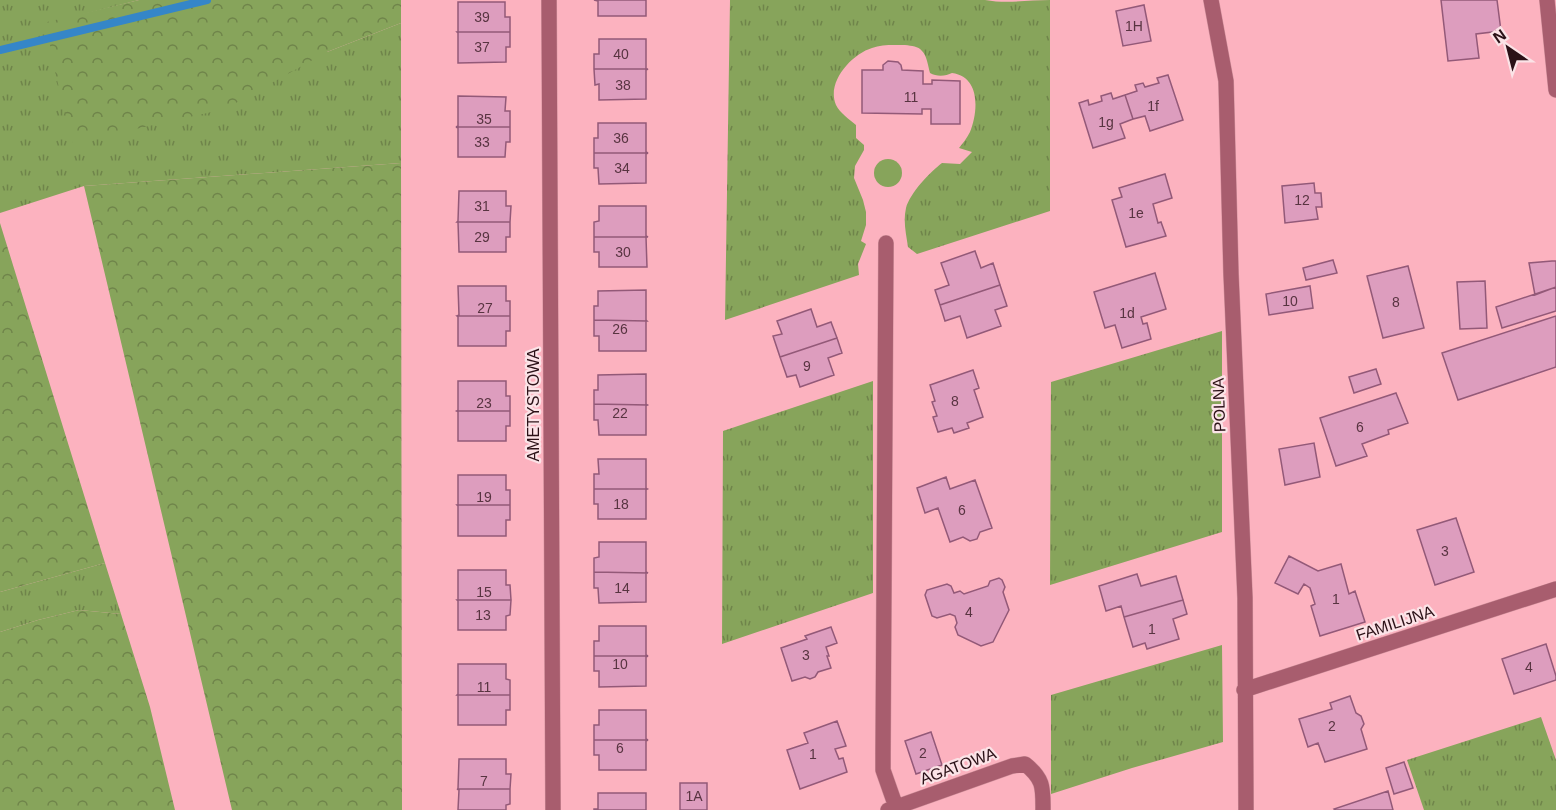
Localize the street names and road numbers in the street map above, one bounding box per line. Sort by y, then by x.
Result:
street label: AMETYSTOWA [525,348,542,461]
street label: POLNA [1210,377,1228,432]
street label: FAMILIJNA [1354,602,1436,644]
street label: AGATOWA [918,744,999,788]

